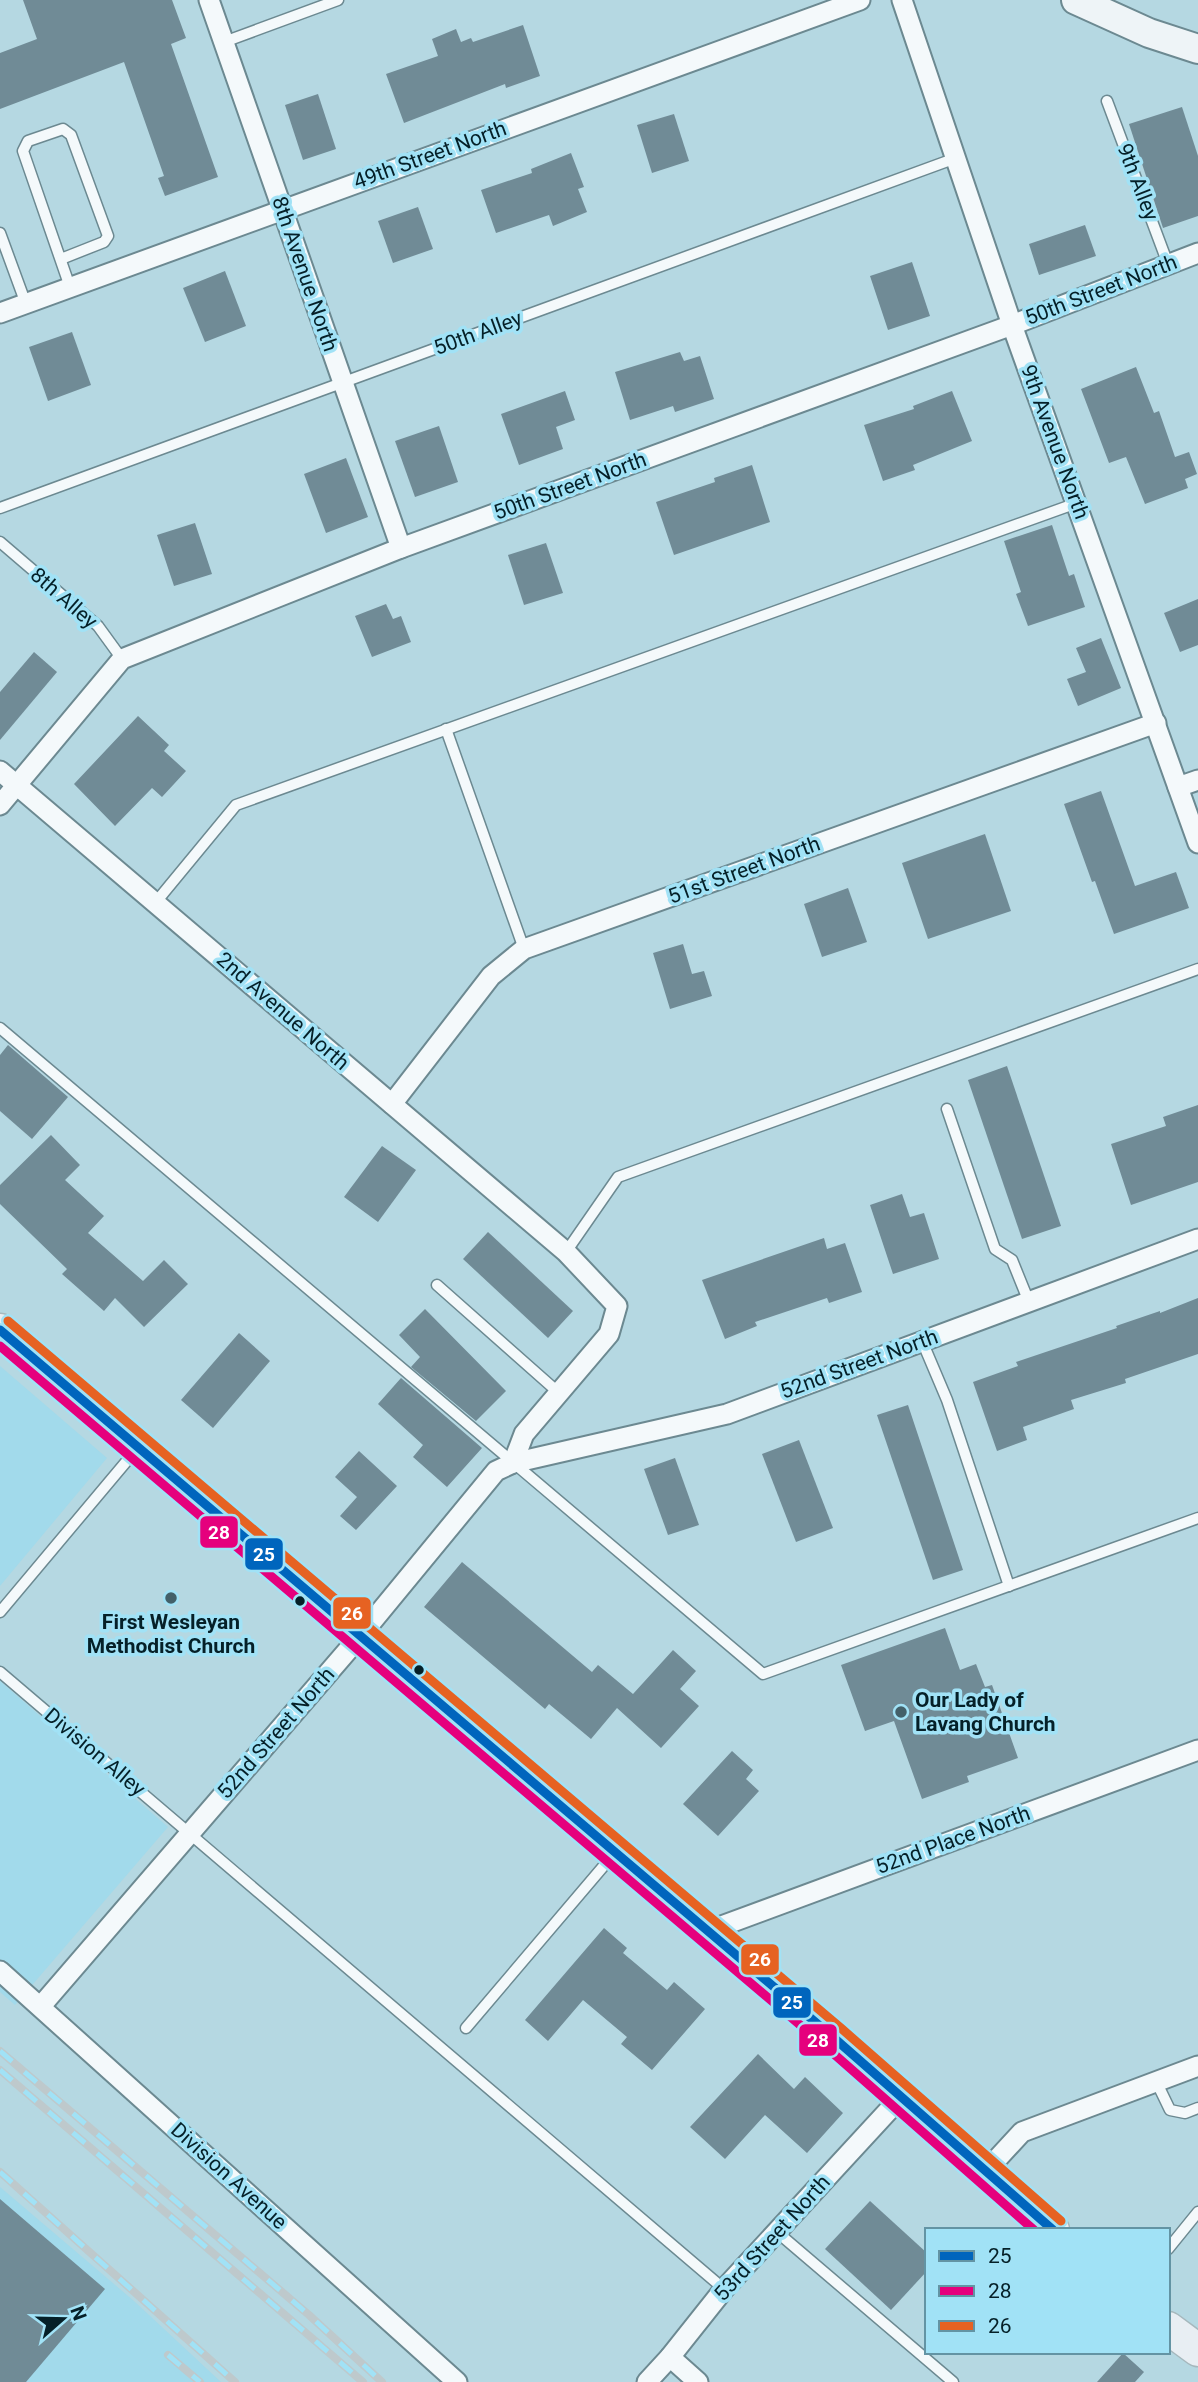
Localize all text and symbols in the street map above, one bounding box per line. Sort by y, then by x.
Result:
street label: 49th Street North [350,116,510,194]
street label: 9th Alley [1112,140,1164,224]
street label: 8th Avenue North [267,193,343,355]
street label: 50th Street North [1022,250,1180,330]
street label: 50th Alley [431,306,525,360]
street label: 9th Avenue North [1016,362,1094,522]
street label: 50th Street North [490,447,650,525]
street label: 8th Alley [26,563,102,633]
street label: 51st Street North [665,831,823,909]
street label: 2nd Avenue North [212,947,354,1075]
street label: 52nd Street North [777,1324,941,1404]
line badge: 28 [199,1515,239,1549]
text: 28 [208,1521,230,1544]
line badge: 25 [244,1537,284,1571]
text: 25 [253,1543,275,1566]
marker: First Wesleyan Methodist Church [163,1590,179,1606]
unlabelled marker [293,1594,307,1608]
line badge: 26 [332,1596,372,1630]
text: 26 [341,1602,363,1625]
place label: First Wesleyan Methodist Church [87,1610,255,1658]
street label: 52nd Street North [213,1663,339,1803]
unlabelled marker [412,1663,426,1677]
place label: Our Lady of Lavang Church [915,1688,1056,1736]
street label: Division Alley [40,1703,150,1801]
marker: Our Lady of Lavang Church [893,1704,909,1720]
street label: 52nd Place North [873,1801,1033,1879]
line badge: 26 [740,1943,780,1976]
text: 26 [749,1948,771,1971]
line badge: 25 [772,1986,812,2019]
text: 25 [781,1991,803,2014]
line badge: 28 [798,2023,838,2057]
text: 28 [807,2029,829,2052]
street label: Division Avenue [166,2118,292,2234]
street label: 53rd Street North [709,2170,835,2306]
legend [925,2228,1170,2354]
text: 25 [988,2244,1012,2268]
text: 28 [988,2279,1012,2303]
north arrow [28,2284,98,2354]
text: N [65,2303,92,2324]
text: 26 [988,2314,1012,2338]

